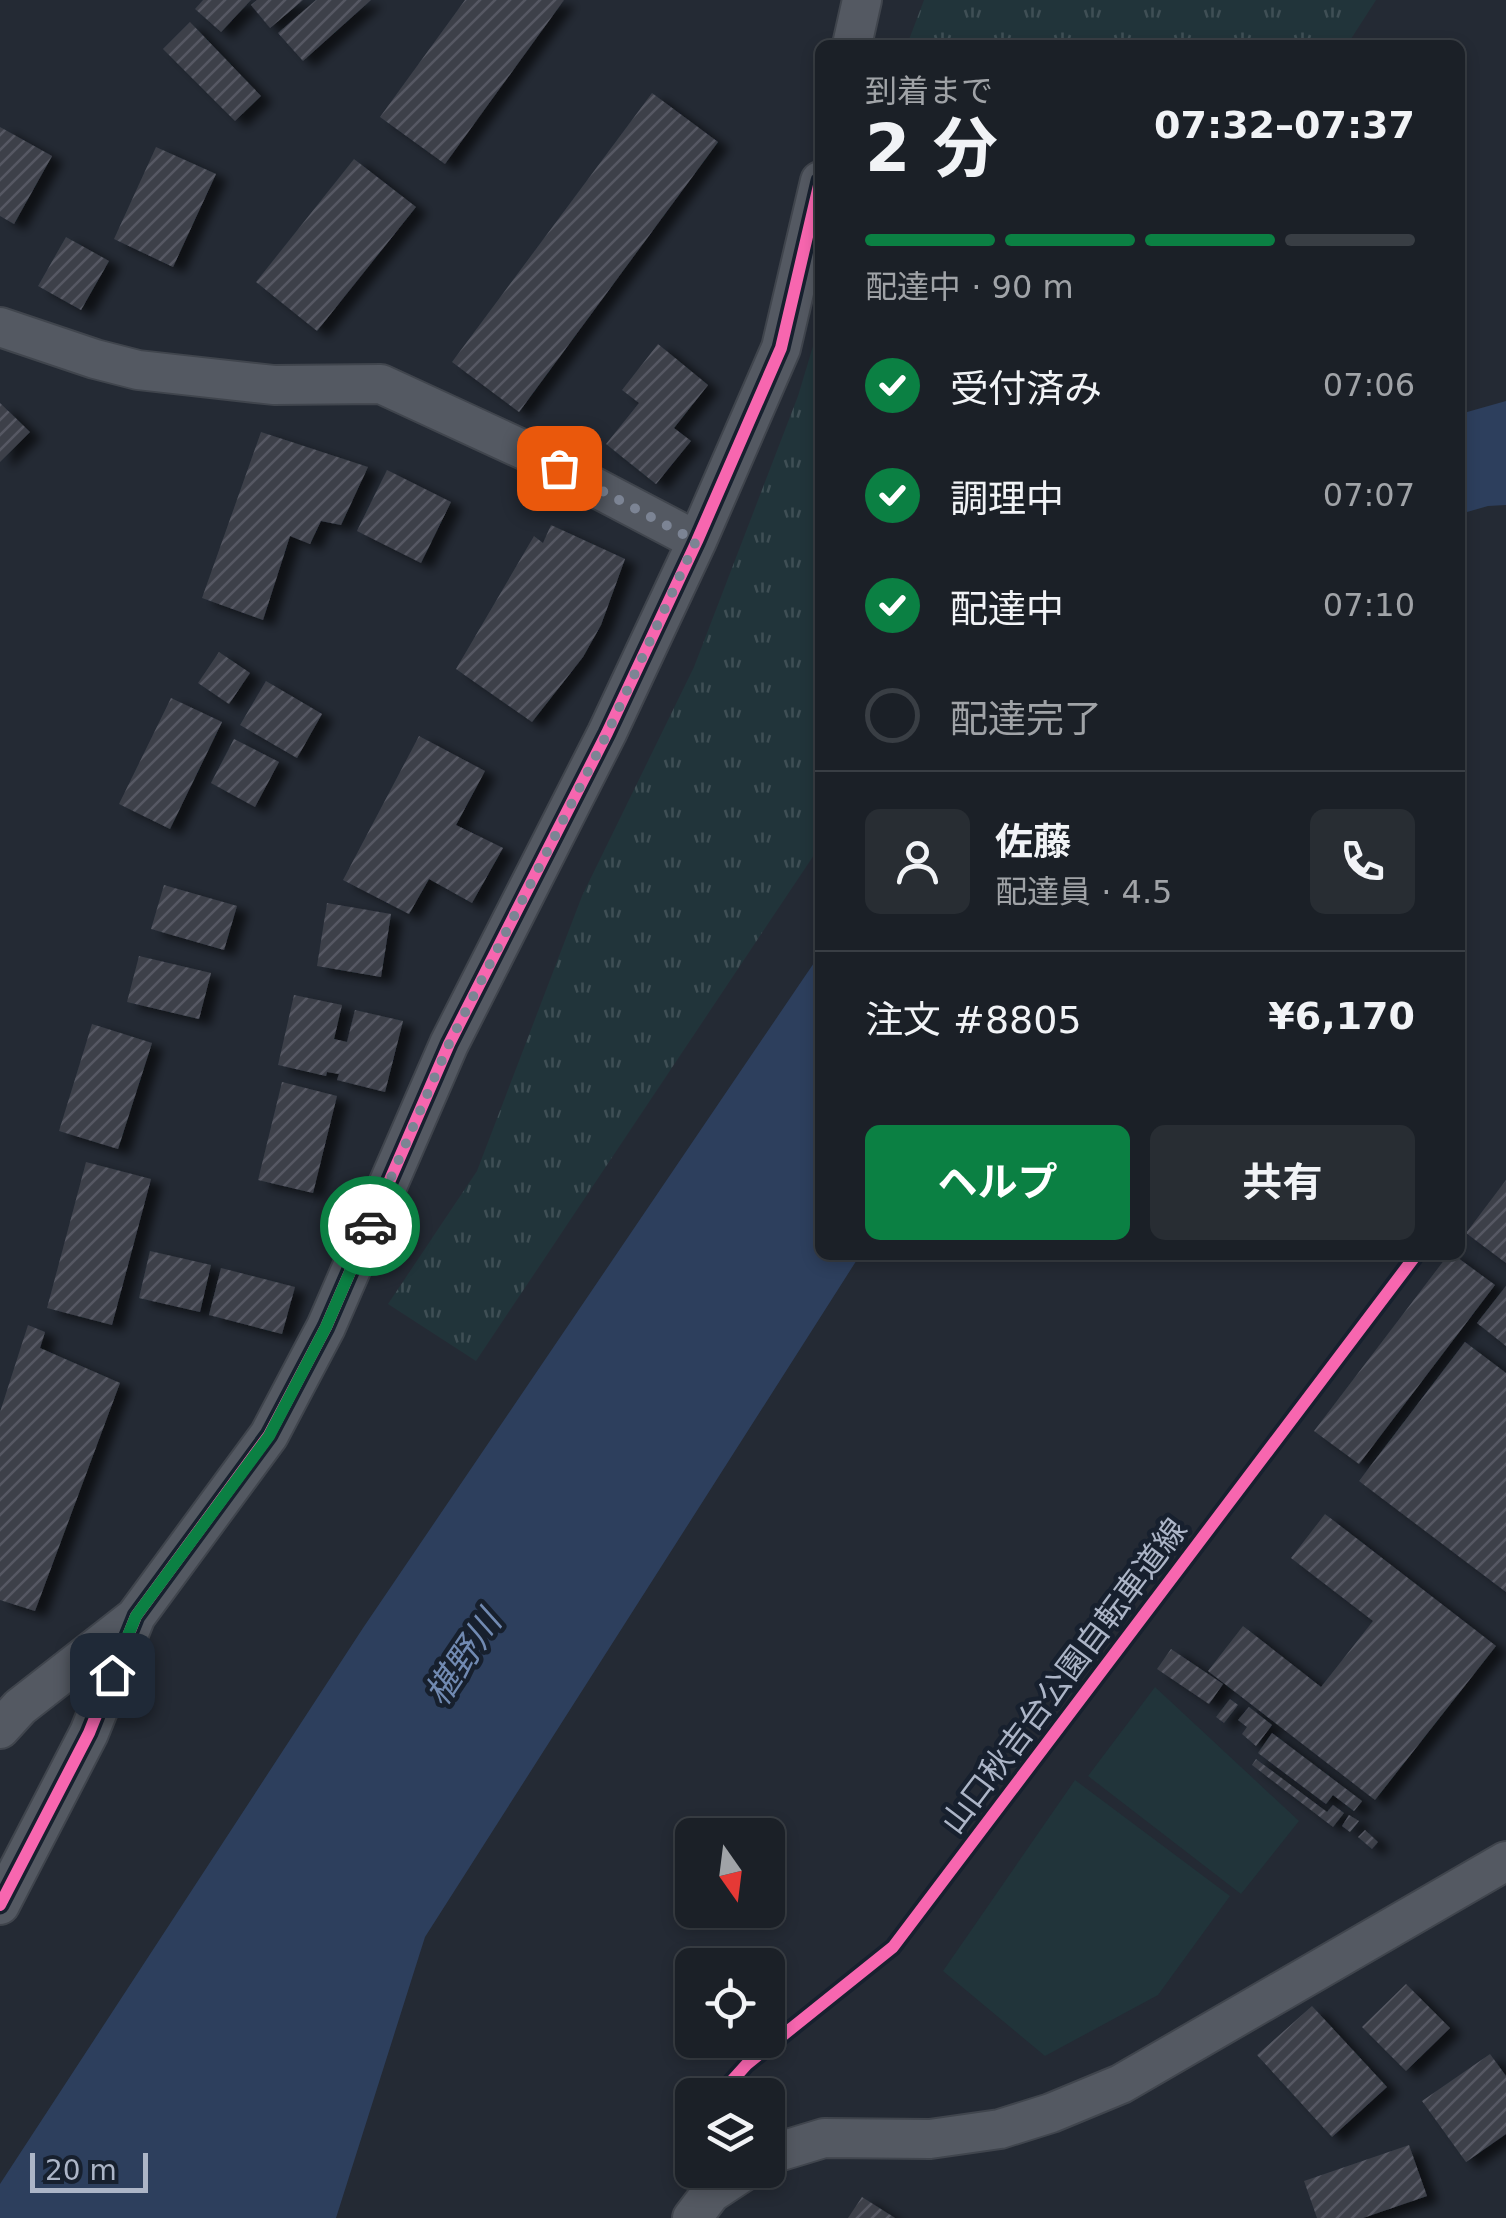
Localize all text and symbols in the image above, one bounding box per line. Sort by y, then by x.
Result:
text: 到着まで [865,72,993,110]
text: 07:32–07:37 [1154,103,1415,147]
text: 2 分 [865,111,998,186]
text: 配達中 · 90 m [865,268,1074,306]
icon: check [865,358,920,413]
text: 07:06 [1323,366,1415,404]
text: 受付済み [950,367,1102,411]
pin [517,426,602,511]
icon: bag [532,441,587,496]
icon: check [865,468,920,523]
text: 07:07 [1323,476,1415,514]
text: 調理中 [950,477,1064,521]
icon: check [865,578,920,633]
text: 07:10 [1323,586,1415,624]
text: 配達中 [950,587,1064,631]
text: 配達完了 [950,697,1102,741]
button: person [865,809,970,914]
button: phone [1310,809,1415,914]
text: 佐藤 [995,820,1071,864]
text: 配達員 · 4.5 [995,873,1172,911]
text: ¥6,170 [1268,994,1415,1038]
text: 注文 #8805 [865,998,1082,1042]
button: ヘルプ [865,1125,1130,1240]
button: 共有 [1150,1125,1415,1240]
courier [320,1176,420,1276]
icon: car [343,1199,398,1254]
street label: 山口秋吉台公園自転車道線 [933,1511,1195,1841]
water label: 椹野川 [417,1600,511,1713]
pin [70,1633,155,1718]
icon: home [85,1648,140,1703]
north arrow [675,1818,785,1928]
map controls [675,1818,785,2188]
button: locate [675,1948,785,2058]
button: layers [675,2078,785,2188]
scale bar [30,2148,148,2192]
text: 20 m [45,2154,117,2187]

